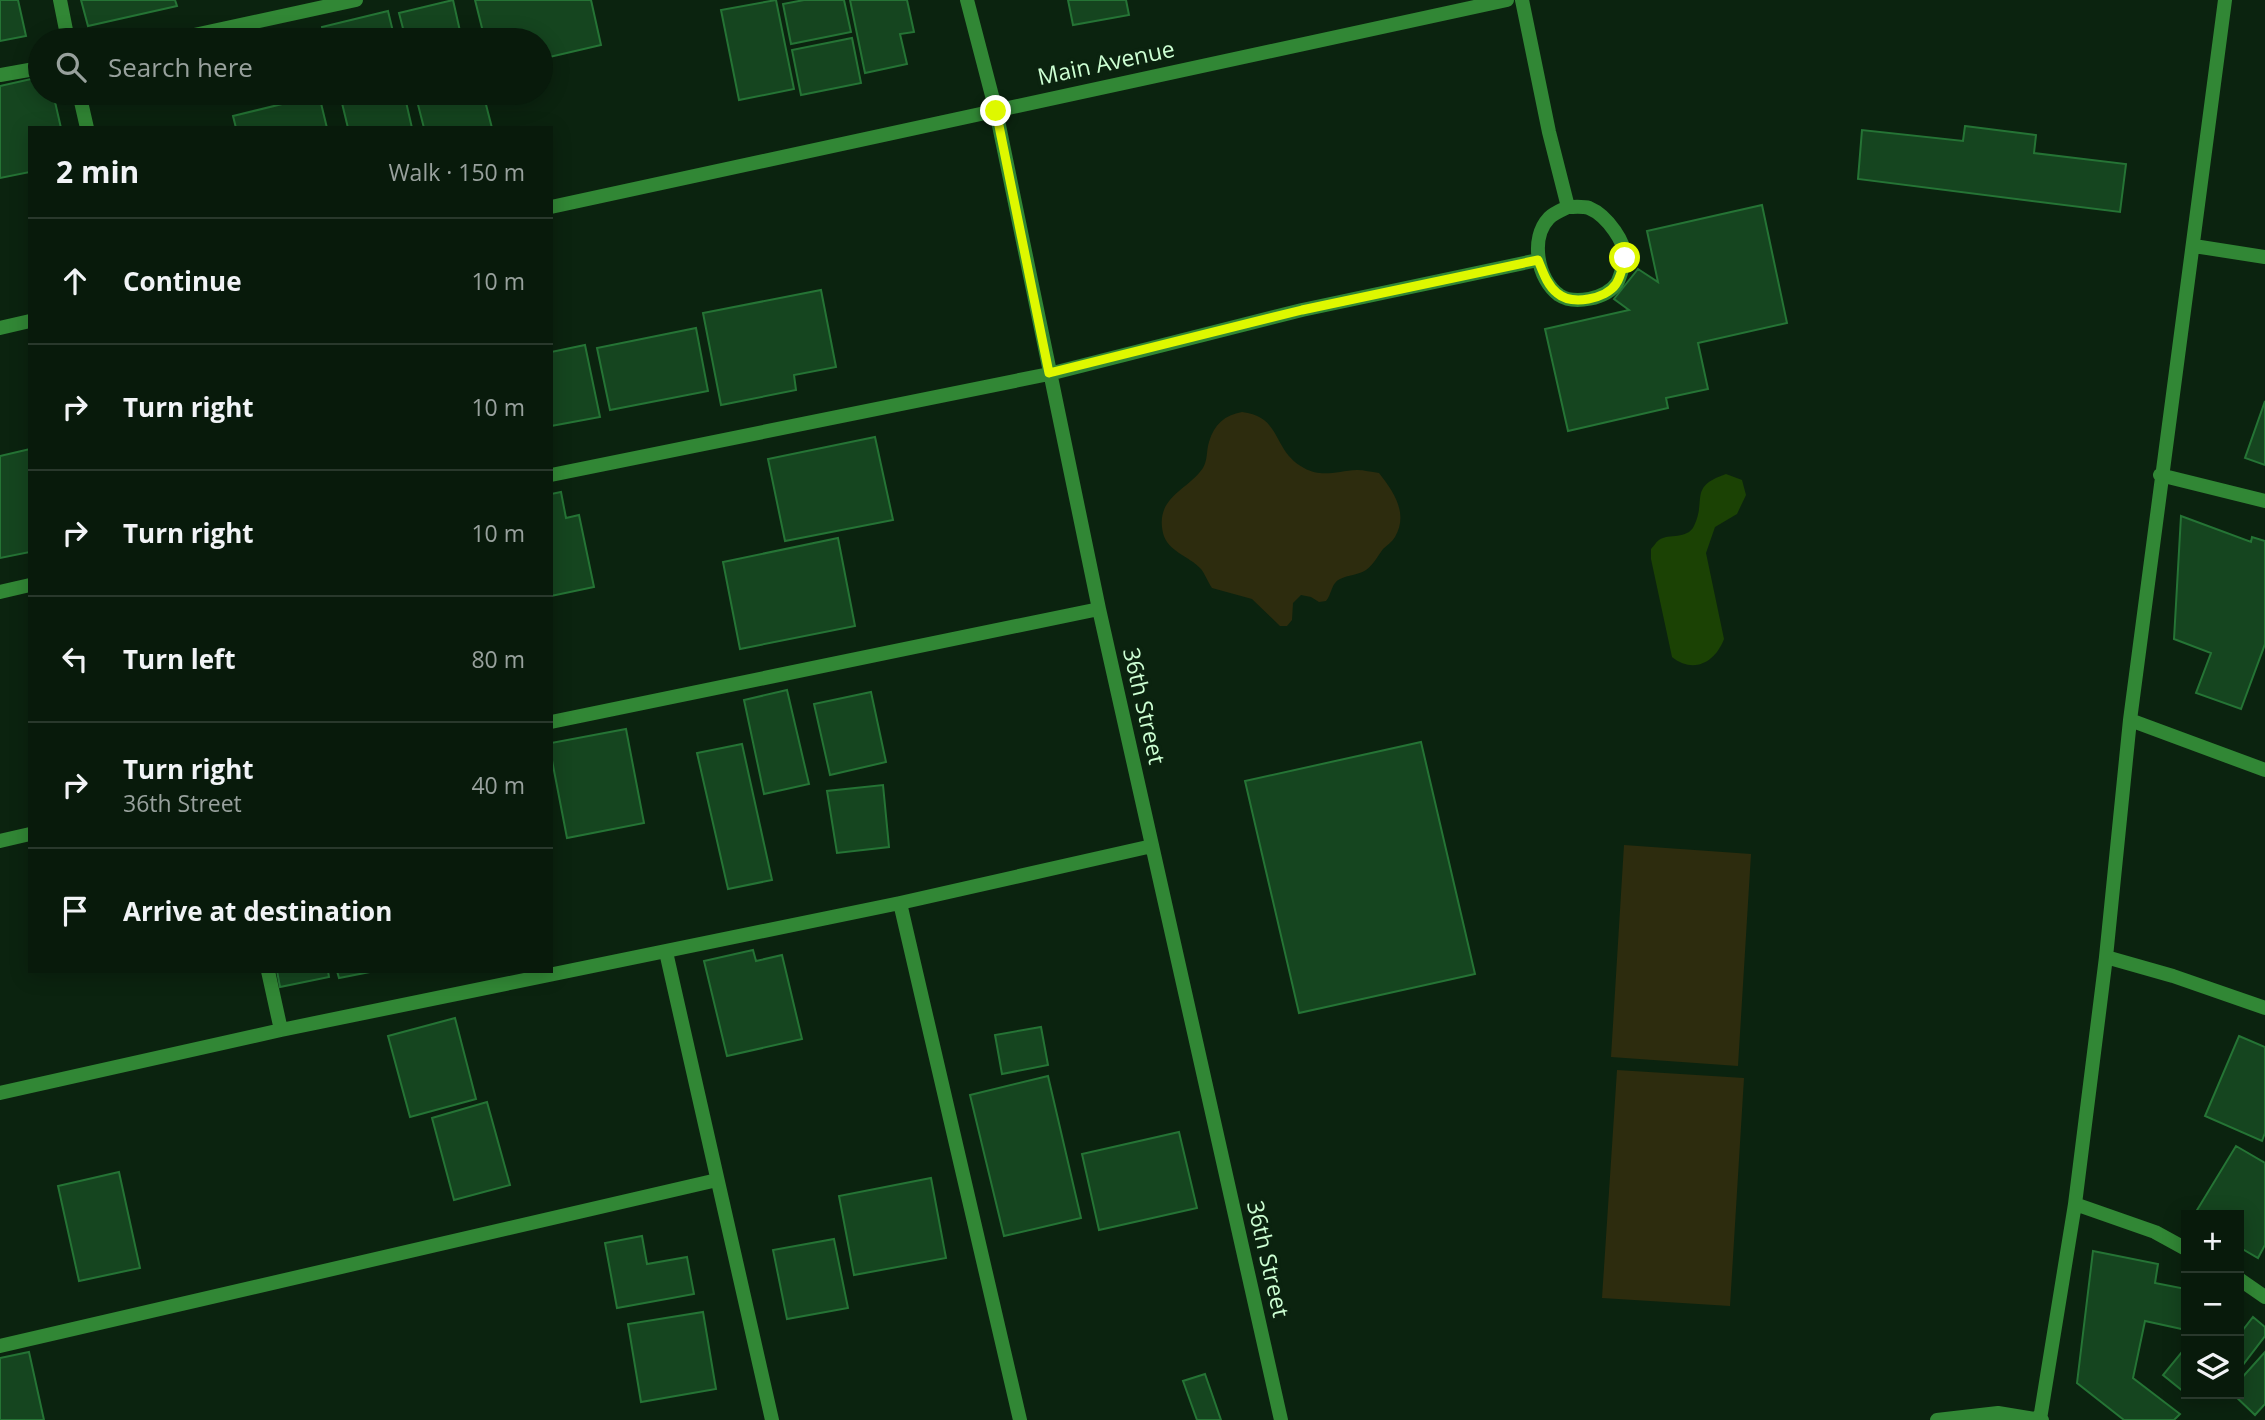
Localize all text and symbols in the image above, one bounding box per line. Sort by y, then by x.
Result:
search box [28,28,553,105]
street label: Main Avenue [1034,32,1177,92]
icon: search [52,48,90,86]
text: Search here [108,49,253,85]
route end [980,95,1011,126]
text: 2 min [56,151,139,192]
text: Walk · 150 m [388,156,525,188]
route start [1609,242,1640,273]
icon: ahead [56,262,94,300]
text: Continue [123,263,242,299]
text: 10 m [471,265,525,297]
icon: right [56,388,94,426]
text: Turn right [123,389,254,425]
text: 10 m [471,391,525,423]
icon: right [56,514,94,552]
text: Turn right [123,515,254,551]
text: 10 m [471,517,525,549]
icon: left [56,640,94,678]
text: Turn left [123,641,235,677]
text: 80 m [471,643,525,675]
street label: 36th Street [1116,644,1174,767]
text: Turn right [123,751,254,787]
icon: right [56,766,94,804]
text: 40 m [471,769,525,801]
text: 36th Street [123,787,242,819]
icon: arrive [56,892,94,930]
text: Arrive at destination [123,893,392,929]
street label: 36th Street [1240,1197,1298,1320]
map controls [2181,1210,2244,1399]
button: + [2181,1210,2244,1273]
button: − [2181,1273,2244,1336]
button: layers [2181,1336,2244,1399]

